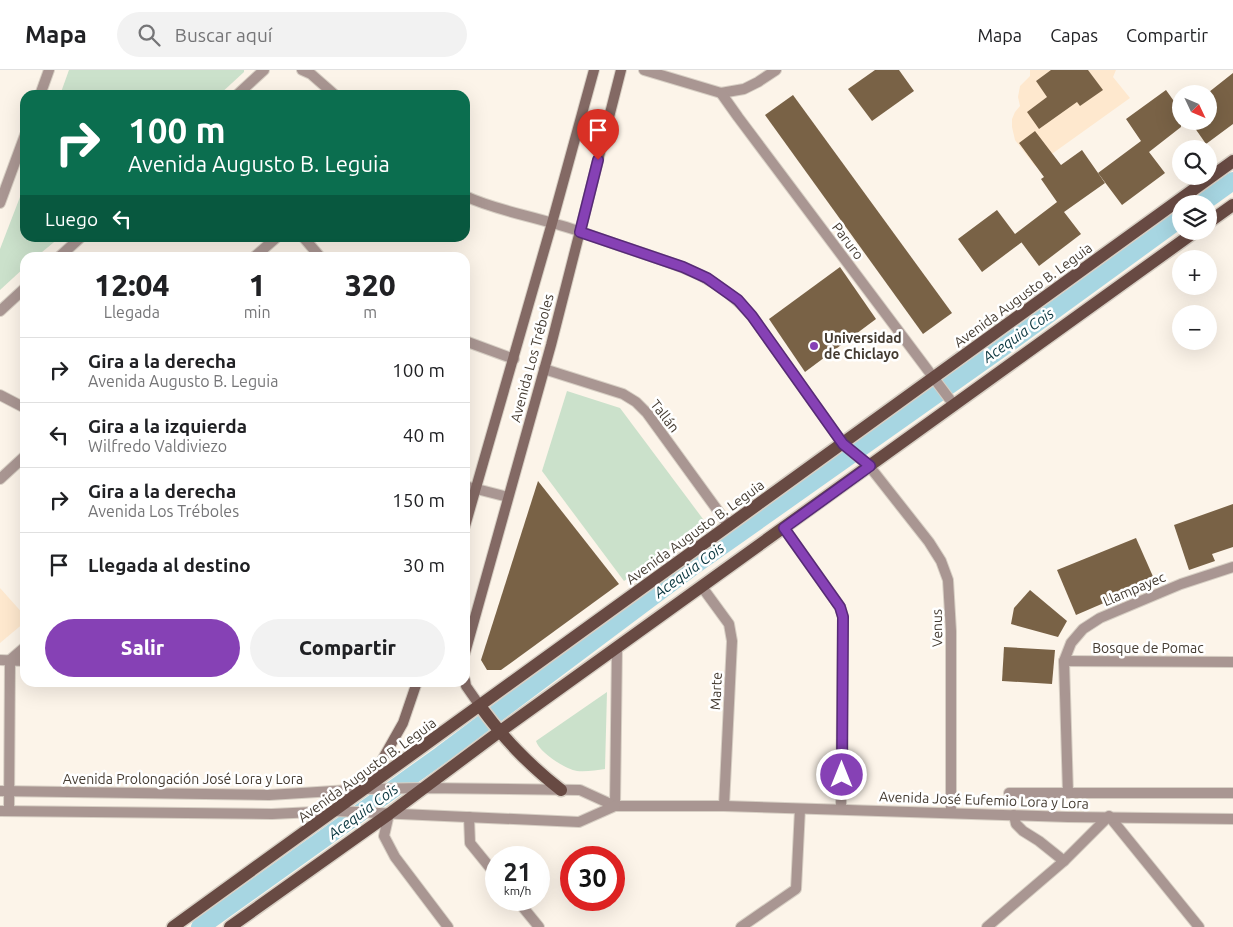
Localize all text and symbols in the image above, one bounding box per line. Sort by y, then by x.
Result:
search box [117,12,467,57]
text: Mapa [25,21,87,48]
icon: search [135,21,163,49]
text: Buscar aquí [175,24,272,46]
text: Mapa [977,25,1022,45]
text: Capas [1050,25,1098,45]
text: Compartir [1126,25,1208,45]
north arrow [1172,85,1218,130]
map controls [1172,85,1217,350]
pin [577,109,619,160]
icon: right [45,110,110,175]
text: 100 m [128,110,226,150]
icon: arrive [584,116,612,144]
button: search [1172,140,1217,185]
text: Avenida Augusto B. Leguia [128,151,390,176]
button: layers [1172,195,1217,240]
icon: left [108,205,136,233]
text: Luego [45,208,98,230]
street label: Paruro [829,219,867,263]
street label: Avenida Augusto B. Leguia [951,240,1095,350]
button: + [1172,250,1217,295]
text: 12:04 [94,268,169,302]
text: 1 [249,268,266,302]
text: 320 [345,268,396,302]
street label: Avenida Los Tréboles [507,292,557,424]
text: Llegada [104,303,160,321]
text: min [244,303,271,321]
text: m [363,303,377,321]
water label: Acequia Cois [978,304,1057,366]
button: − [1172,305,1217,350]
place label: Universidad de Chiclayo [824,330,902,362]
marker: Universidad de Chiclayo [808,340,820,352]
text: Gira a la derecha [88,350,236,372]
icon: right [45,356,73,384]
text: 100 m [392,359,445,381]
text: Avenida Augusto B. Leguia [88,372,278,390]
street label: Tallán [647,396,683,436]
text: Gira a la izquierda [88,415,247,437]
icon: left [45,421,73,449]
text: 40 m [403,424,445,446]
text: Wilfredo Valdiviezo [88,437,227,455]
street label: Avenida Augusto B. Leguia [623,477,767,587]
text: Gira a la derecha [88,480,236,502]
icon: right [45,486,73,514]
text: 150 m [392,489,445,511]
text: Avenida Los Tréboles [88,502,239,520]
water label: Acequia Cois [650,538,728,602]
icon: arrive [45,551,73,579]
text: Llegada al destino [88,554,251,576]
text: 30 m [403,554,445,576]
street label: Llampayec [1100,568,1168,609]
street label: Venus [929,609,945,647]
button: Salir [45,619,240,677]
button: Compartir [250,619,445,677]
street label: Bosque de Pomac [1092,640,1204,656]
street label: Marte [707,672,725,710]
street label: Avenida Augusto B. Leguia [295,715,439,825]
position arrow [815,748,867,800]
street label: Avenida Prolongación José Lora y Lora [63,771,303,787]
water label: Acequia Cois [324,779,402,843]
street label: Avenida José Eufemio Lora y Lora [879,788,1089,812]
speed limit sign: 30 [560,846,625,911]
text: 21 [503,858,532,886]
text: km/h [504,884,531,897]

